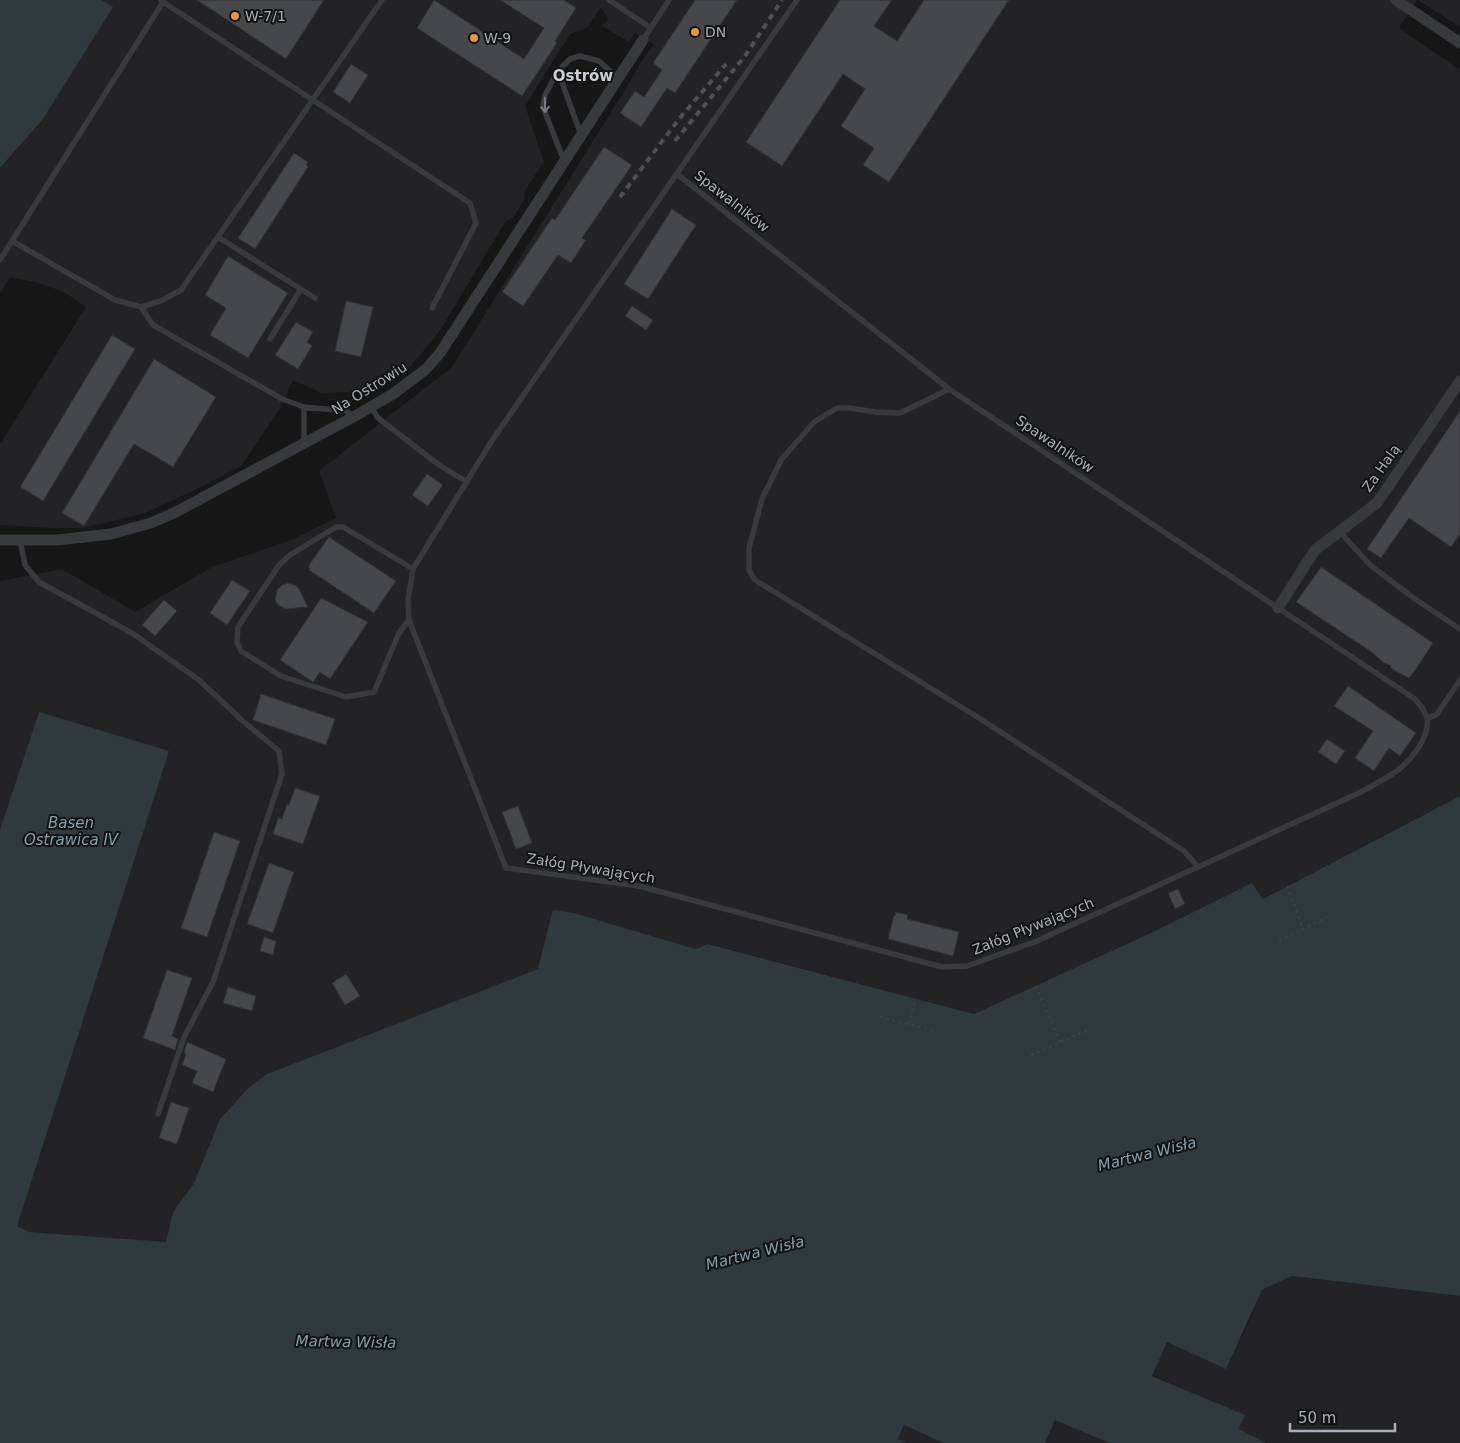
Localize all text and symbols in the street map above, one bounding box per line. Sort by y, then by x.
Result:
place label: W-7/1 [245,8,286,24]
marker: W-7/1 [229,10,241,22]
place label: DN [705,24,726,40]
marker: DN [689,26,701,38]
place label: W-9 [484,30,511,46]
marker: W-9 [468,32,480,44]
district label: Ostrów [553,67,613,85]
one-way arrow [541,96,550,112]
street label: Spawalników [691,167,773,235]
street label: Na Ostrowiu [328,359,410,417]
street label: Spawalników [1013,412,1097,476]
street label: Za Halą [1359,441,1403,495]
water label: Basen Ostrawica IV [24,814,120,849]
street label: Załóg Pływających [526,850,656,886]
street label: Załóg Pływających [970,894,1096,958]
water label: Martwa Wisła [1096,1133,1198,1175]
water label: Martwa Wisła [704,1232,806,1274]
water label: Martwa Wisła [295,1332,397,1352]
scale bar [1290,1400,1395,1432]
text: 50 m [1298,1409,1336,1427]

